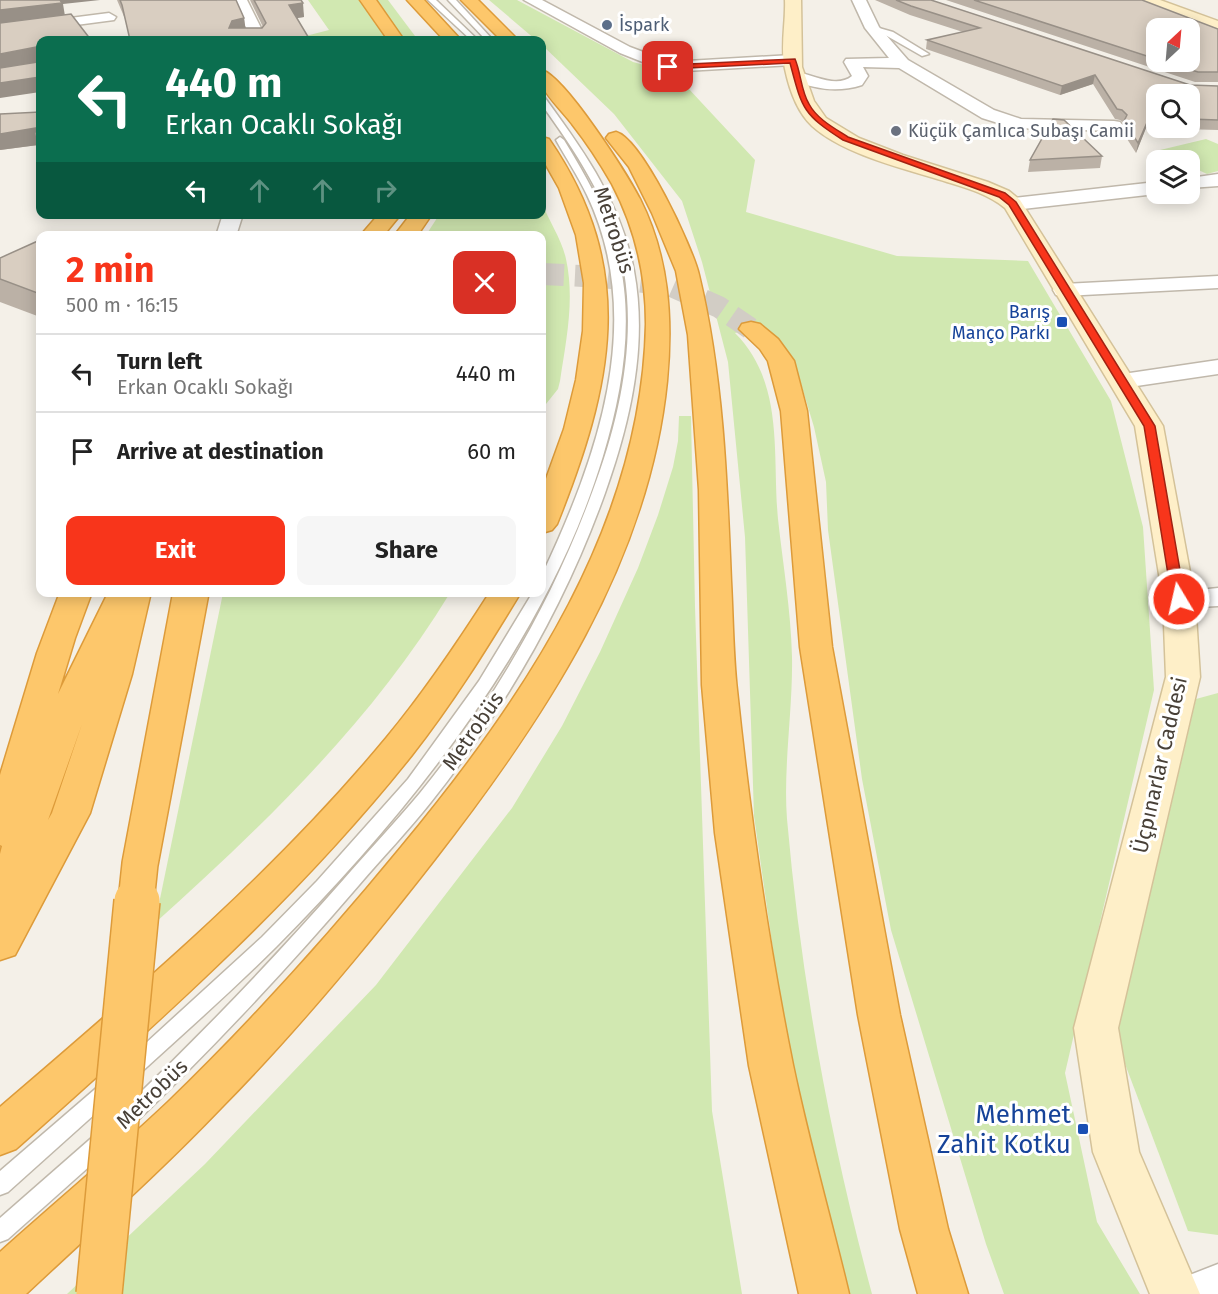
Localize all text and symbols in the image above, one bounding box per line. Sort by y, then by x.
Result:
place label: İspark [619,14,670,36]
marker: İspark [600,18,614,32]
north arrow [1146,18,1200,72]
map controls [1146,18,1200,204]
pin [642,41,693,92]
icon: arrive [651,50,684,83]
text: 440 m [165,58,282,108]
icon: left [66,60,144,138]
button: search [1146,84,1200,138]
text: Erkan Ocaklı Sokağı [165,109,403,141]
place label: Küçük Çamlıca Subaşı Camii [908,120,1134,142]
marker: Küçük Çamlıca Subaşı Camii [889,124,903,138]
button: layers [1146,150,1200,204]
icon: left [180,174,213,207]
icon: ahead [243,174,276,207]
icon: ahead [306,174,339,207]
icon: right [369,174,402,207]
street label: Metrobüs [588,183,640,277]
text: 2 min [66,248,155,292]
button: close [453,251,516,314]
text: 500 m · 16:15 [66,293,178,317]
place label: Barış Manço Parkı [952,301,1050,344]
marker: Barış Manço Parkı [1055,315,1069,329]
text: Turn left [117,348,202,375]
icon: left [66,357,99,390]
text: 440 m [456,360,516,387]
text: Erkan Ocaklı Sokağı [117,375,293,399]
icon: arrive [66,435,99,468]
text: Arrive at destination [117,438,324,465]
text: 60 m [467,438,516,465]
button: Exit [66,516,285,585]
button: Share [297,516,516,585]
position arrow [1147,567,1211,631]
street label: Üçpınarlar Caddesi [1127,674,1193,856]
street label: Metrobüs [437,687,509,775]
street label: Metrobüs [111,1053,193,1134]
place label: Mehmet Zahit Kotku [937,1099,1072,1160]
marker: Mehmet Zahit Kotku [1076,1122,1090,1136]

